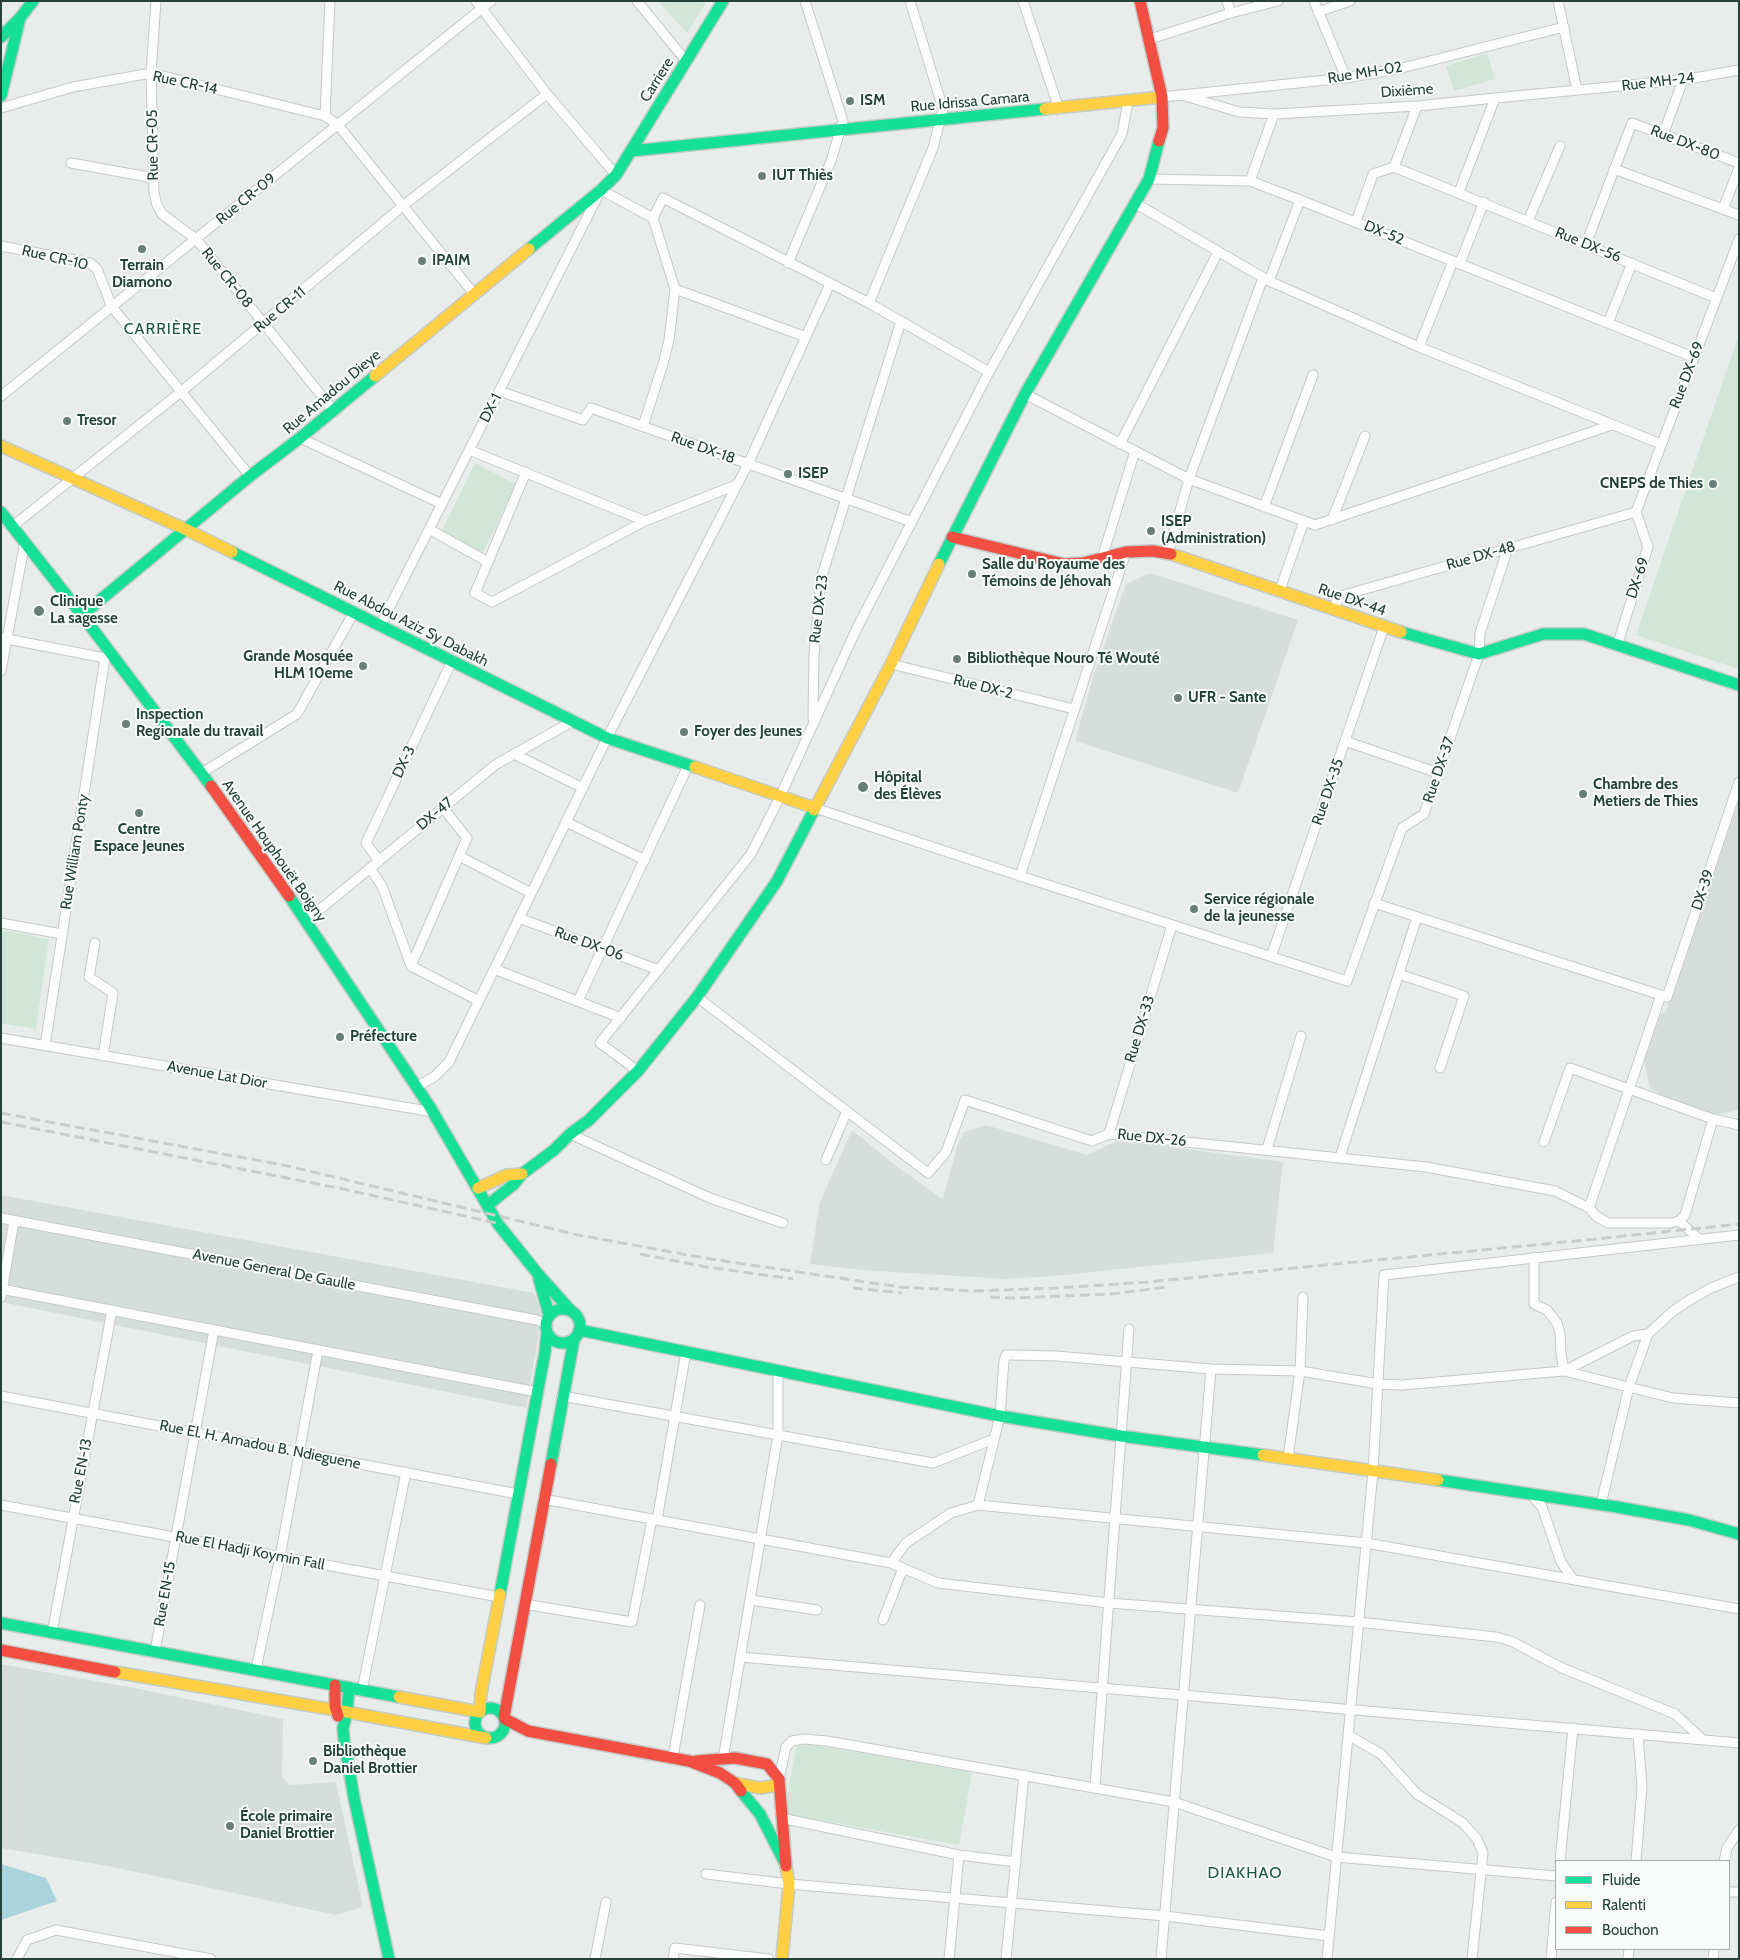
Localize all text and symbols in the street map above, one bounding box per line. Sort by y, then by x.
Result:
street label: Carriere [636,54,678,106]
street label: Rue MH-02 [1326,58,1404,88]
street label: Rue CR-14 [151,67,219,99]
street label: Rue MH-24 [1621,69,1695,95]
street label: Dixième [1380,80,1434,102]
street label: Rue Idrissa Camara [910,88,1030,116]
place label: ISM [860,92,885,110]
marker: ISM [844,95,856,107]
street label: Rue CR-05 [143,109,163,181]
street label: Rue DX-80 [1648,122,1722,164]
place label: IUT Thiès [772,167,833,185]
street label: Rue CR-09 [213,170,279,228]
marker: IUT Thiès [756,170,768,182]
street label: DX-52 [1361,217,1407,249]
street label: Rue DX-56 [1552,224,1624,266]
street label: Rue CR-10 [20,242,90,274]
marker: Terrain Diamono [136,243,148,255]
street label: Rue CR-08 [197,244,257,312]
place label: IPAIM [432,252,471,270]
marker: IPAIM [416,255,428,267]
place label: Terrain Diamono [112,257,172,292]
street label: Rue CR-11 [250,283,310,337]
district label: CARRIÈRE [123,319,203,339]
street label: Rue DX-69 [1666,339,1708,411]
street label: Rue Amadou Dieye [280,346,384,438]
street label: DX-1 [476,390,506,426]
place label: Tresor [77,412,116,430]
marker: Tresor [61,415,73,427]
street label: Rue DX-18 [668,428,738,468]
place label: ISEP [798,465,828,483]
marker: ISEP [782,468,794,480]
place label: CNEPS de Thies [1600,475,1703,493]
marker: CNEPS de Thies [1707,478,1719,490]
place label: ISEP (Administration) [1161,513,1266,548]
marker: ISEP (Administration) [1145,525,1157,537]
street label: Rue DX-48 [1444,538,1518,574]
street label: DX-69 [1623,555,1653,601]
place label: Salle du Royaume des Témoins de Jéhovah [982,556,1125,591]
marker: Salle du Royaume des Témoins de Jéhovah [966,568,978,580]
street label: Rue DX-23 [806,574,832,644]
street label: Rue Abdou Aziz Sy Dabakh [331,577,491,671]
street label: Rue DX-44 [1316,580,1388,620]
place label: Clinique La sagesse [50,593,118,628]
marker: Clinique La sagesse [32,604,46,618]
place label: Grande Mosquée HLM 10eme [243,648,353,683]
place label: Bibliothèque Nouro Té Wouté [967,650,1159,668]
marker: Bibliothèque Nouro Té Wouté [951,653,963,665]
marker: Grande Mosquée HLM 10eme [357,660,369,672]
street label: Rue DX-2 [951,671,1015,703]
place label: UFR - Sante [1188,689,1266,707]
marker: UFR - Sante [1172,692,1184,704]
place label: Inspection Regionale du travail [136,706,263,741]
marker: Inspection Regionale du travail [120,718,132,730]
place label: Foyer des Jeunes [694,723,802,741]
marker: Foyer des Jeunes [678,726,690,738]
street label: Rue DX-37 [1419,735,1459,805]
street label: DX-3 [389,743,419,781]
street label: Rue DX-35 [1308,756,1348,828]
place label: Hôpital des Élèves [874,769,941,804]
street label: Avenue Houphouët Boigny [218,776,330,926]
place label: Chambre des Metiers de Thies [1593,776,1698,811]
marker: Hôpital des Élèves [856,780,870,794]
marker: Chambre des Metiers de Thies [1577,788,1589,800]
street label: Rue William Ponty [57,793,93,911]
street label: DX-47 [413,794,457,834]
marker: Centre Espace Jeunes [133,807,145,819]
place label: Centre Espace Jeunes [93,821,185,856]
street label: DX-39 [1688,867,1718,913]
place label: Service régionale de la jeunesse [1204,891,1314,926]
marker: Service régionale de la jeunesse [1188,903,1200,915]
street label: Rue DX-06 [552,923,626,965]
street label: Rue DX-33 [1121,993,1159,1065]
place label: Préfecture [350,1028,417,1046]
marker: Préfecture [334,1031,346,1043]
street label: Avenue Lat Dior [166,1057,268,1093]
street label: Rue DX-26 [1117,1125,1187,1151]
street label: Avenue General De Gaulle [191,1245,357,1295]
street label: Rue El. H. Amadou B. Ndieguene [158,1417,362,1473]
street label: Rue EN-13 [66,1437,96,1505]
street label: Rue El Hadji Koymin Fall [174,1528,326,1574]
street label: Rue EN-15 [150,1560,180,1628]
place label: Bibliothèque Daniel Brottier [323,1743,417,1778]
marker: Bibliothèque Daniel Brottier [307,1755,319,1767]
place label: École primaire Daniel Brottier [240,1808,334,1843]
marker: École primaire Daniel Brottier [224,1820,236,1832]
legend [1555,1860,1730,1950]
district label: DIAKHAO [1207,1863,1283,1883]
text: Fluide [1602,1871,1640,1889]
text: Ralenti [1602,1896,1646,1914]
text: Bouchon [1602,1921,1659,1939]

